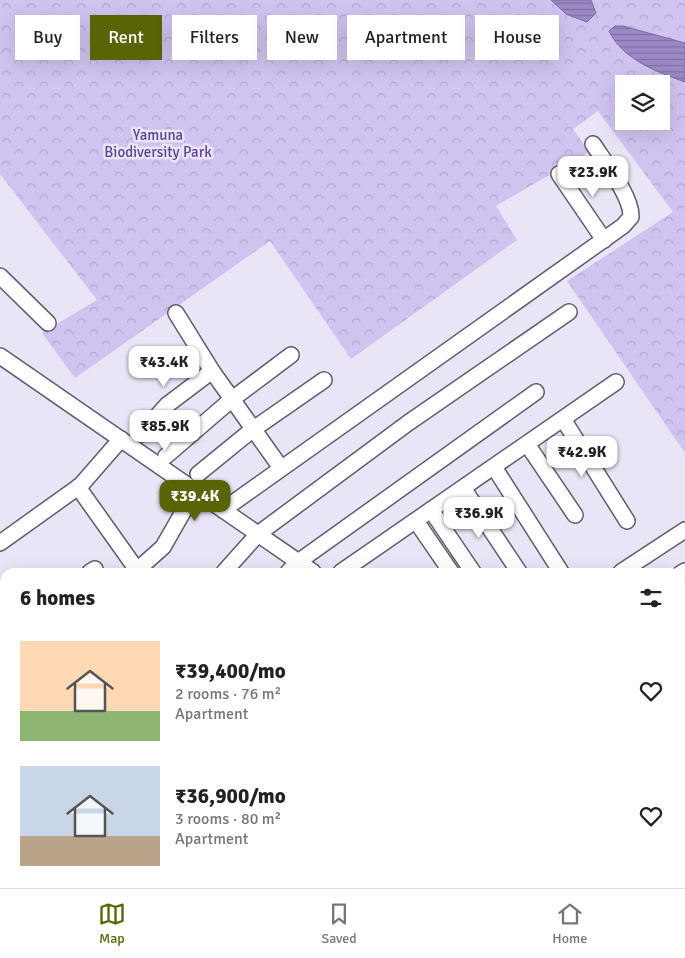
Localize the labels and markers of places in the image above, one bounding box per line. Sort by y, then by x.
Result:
pin: ₹23.9K [552,156,634,198]
pin: ₹43.4K [123,346,205,388]
pin: ₹85.9K [124,410,206,452]
pin: ₹42.9K [541,436,623,478]
pin: ₹39.4K [154,480,236,522]
pin: ₹36.9K [438,496,520,539]

